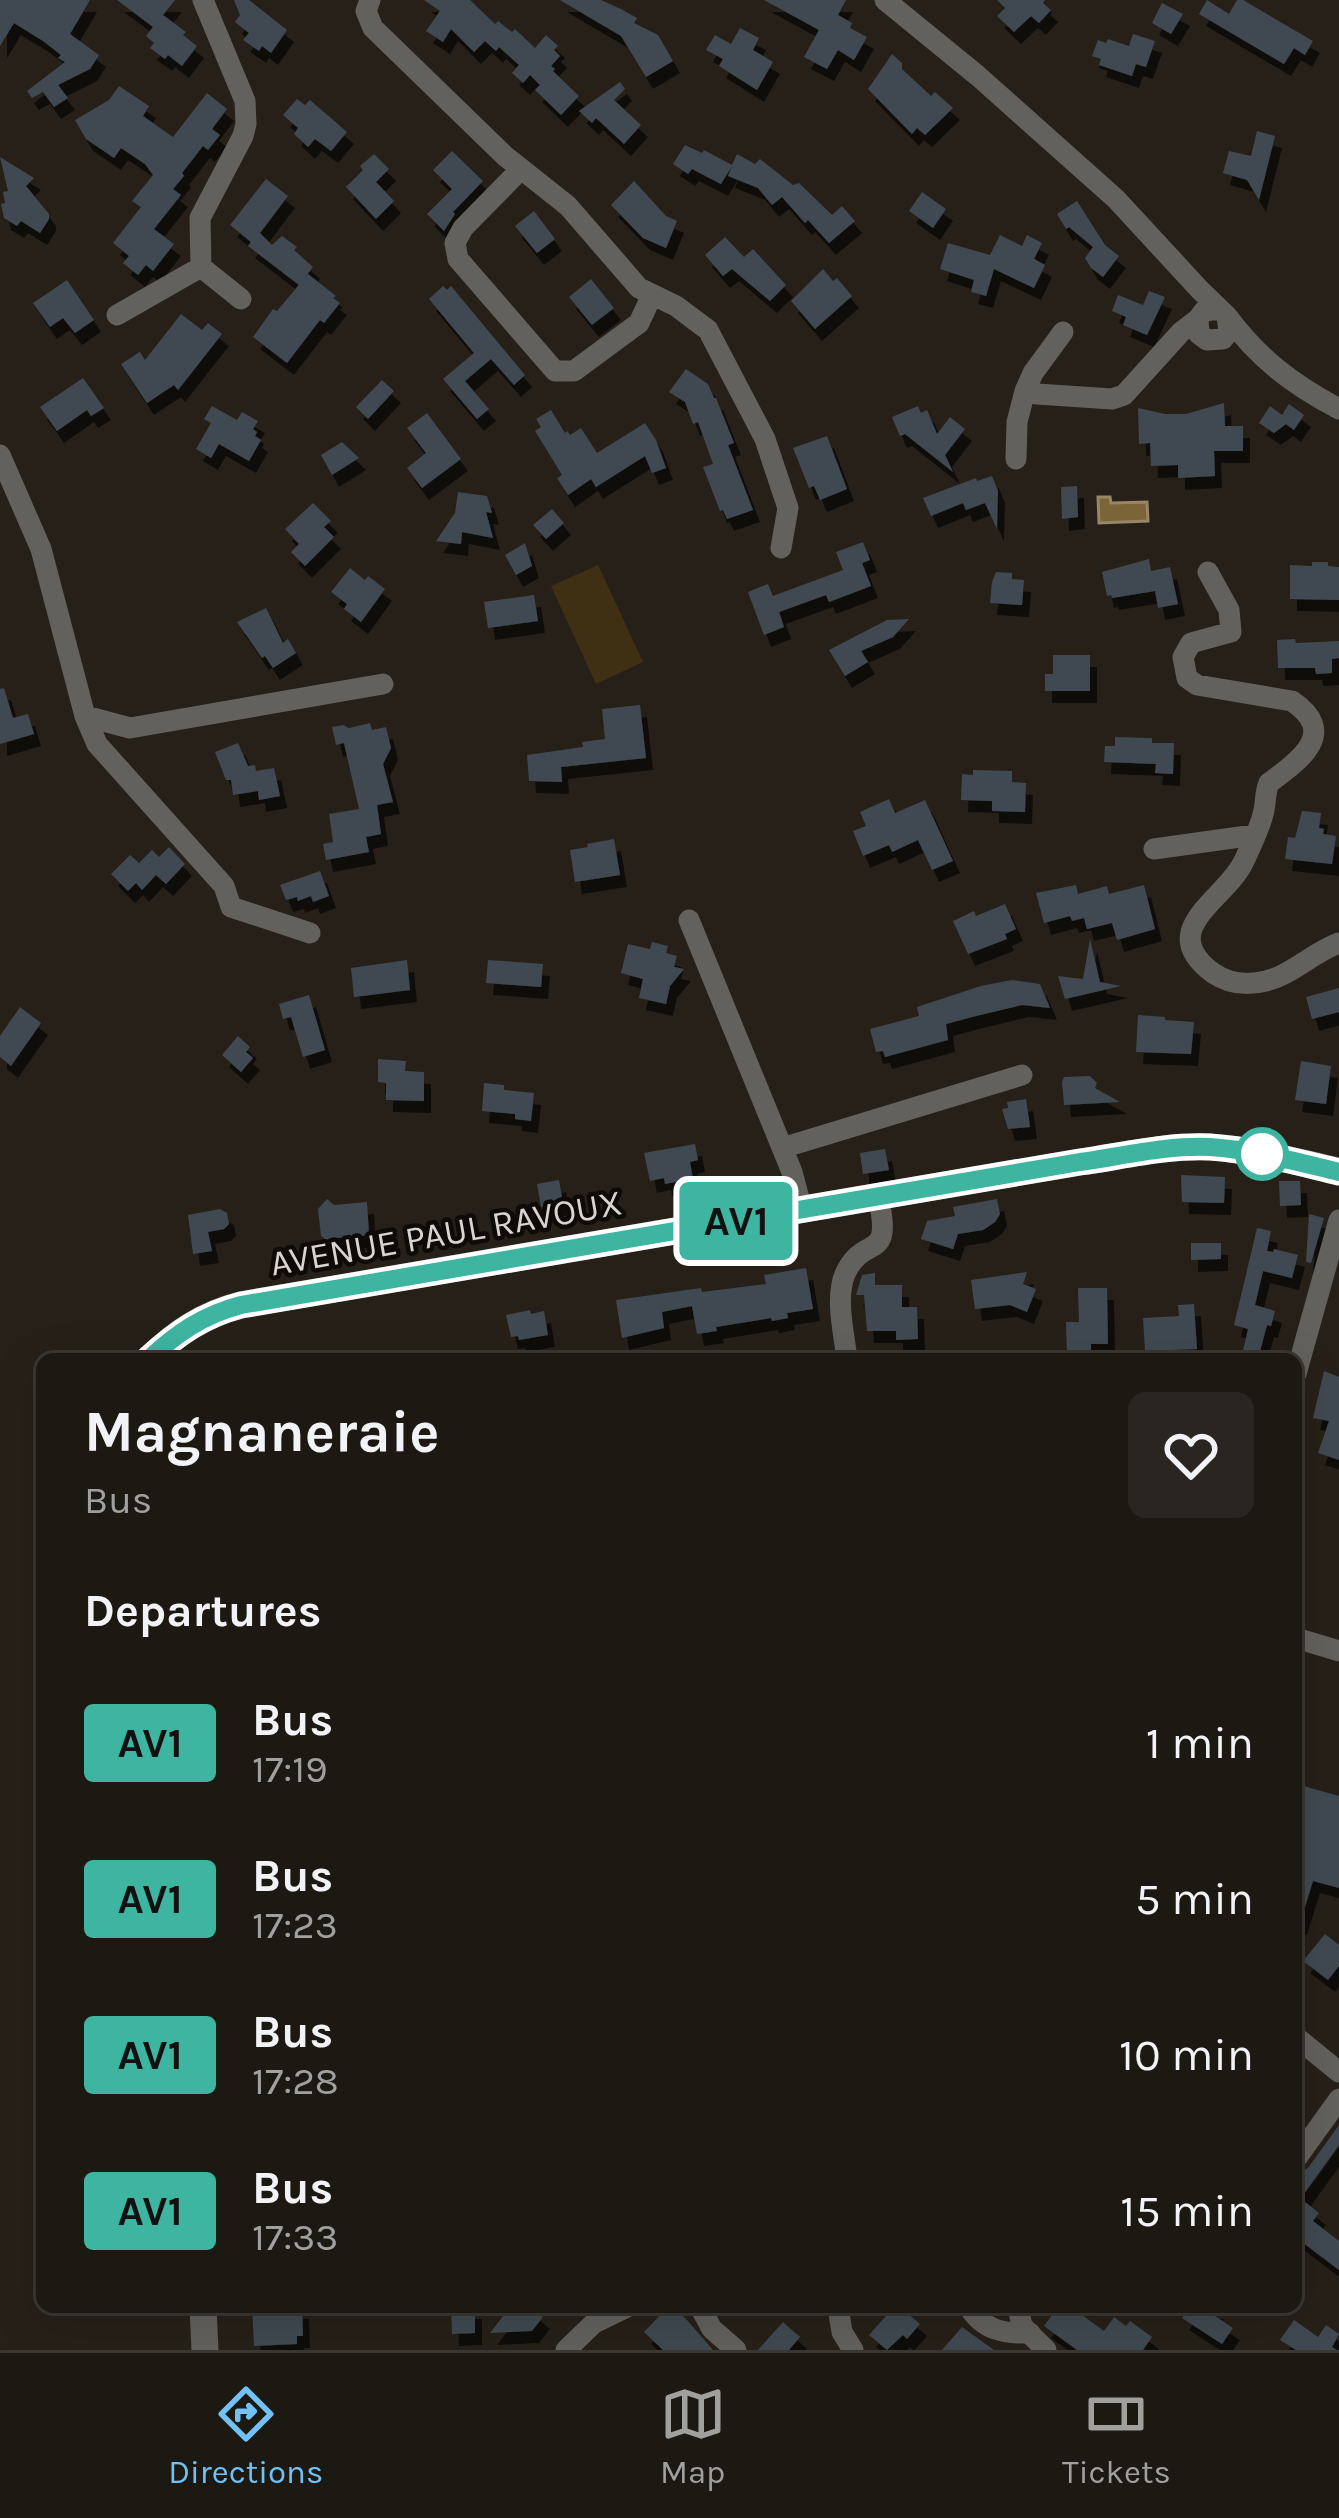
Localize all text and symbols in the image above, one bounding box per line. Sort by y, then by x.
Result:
unlabelled marker [1237,1129,1287,1179]
street label: AVENUE PAUL RAVOUX [267,1181,625,1285]
line badge: AV1 [667,1182,805,1260]
text: AV1 [703,1196,769,1246]
button: heart [1128,1392,1254,1518]
text: Magnaneraie [84,1399,440,1465]
text: Bus [84,1477,152,1523]
text: Departures [84,1585,321,1637]
text: Bus [252,1694,333,1746]
text: 1 min [1146,1717,1254,1769]
text: AV1 [117,1718,183,1768]
text: 17:19 [252,1746,328,1792]
text: Bus [252,1850,333,1902]
text: 5 min [1135,1873,1254,1925]
text: AV1 [117,1874,183,1924]
text: 17:23 [252,1902,338,1948]
text: Bus [252,2006,333,2058]
text: 10 min [1119,2029,1254,2081]
text: AV1 [117,2030,183,2080]
text: 17:28 [252,2058,339,2104]
text: Bus [252,2162,333,2214]
text: 15 min [1120,2185,1254,2237]
text: AV1 [117,2186,183,2236]
text: 17:33 [252,2214,338,2260]
tab: Directions [168,2381,323,2491]
tab: Map [660,2381,726,2491]
tab: Tickets [1062,2381,1171,2491]

